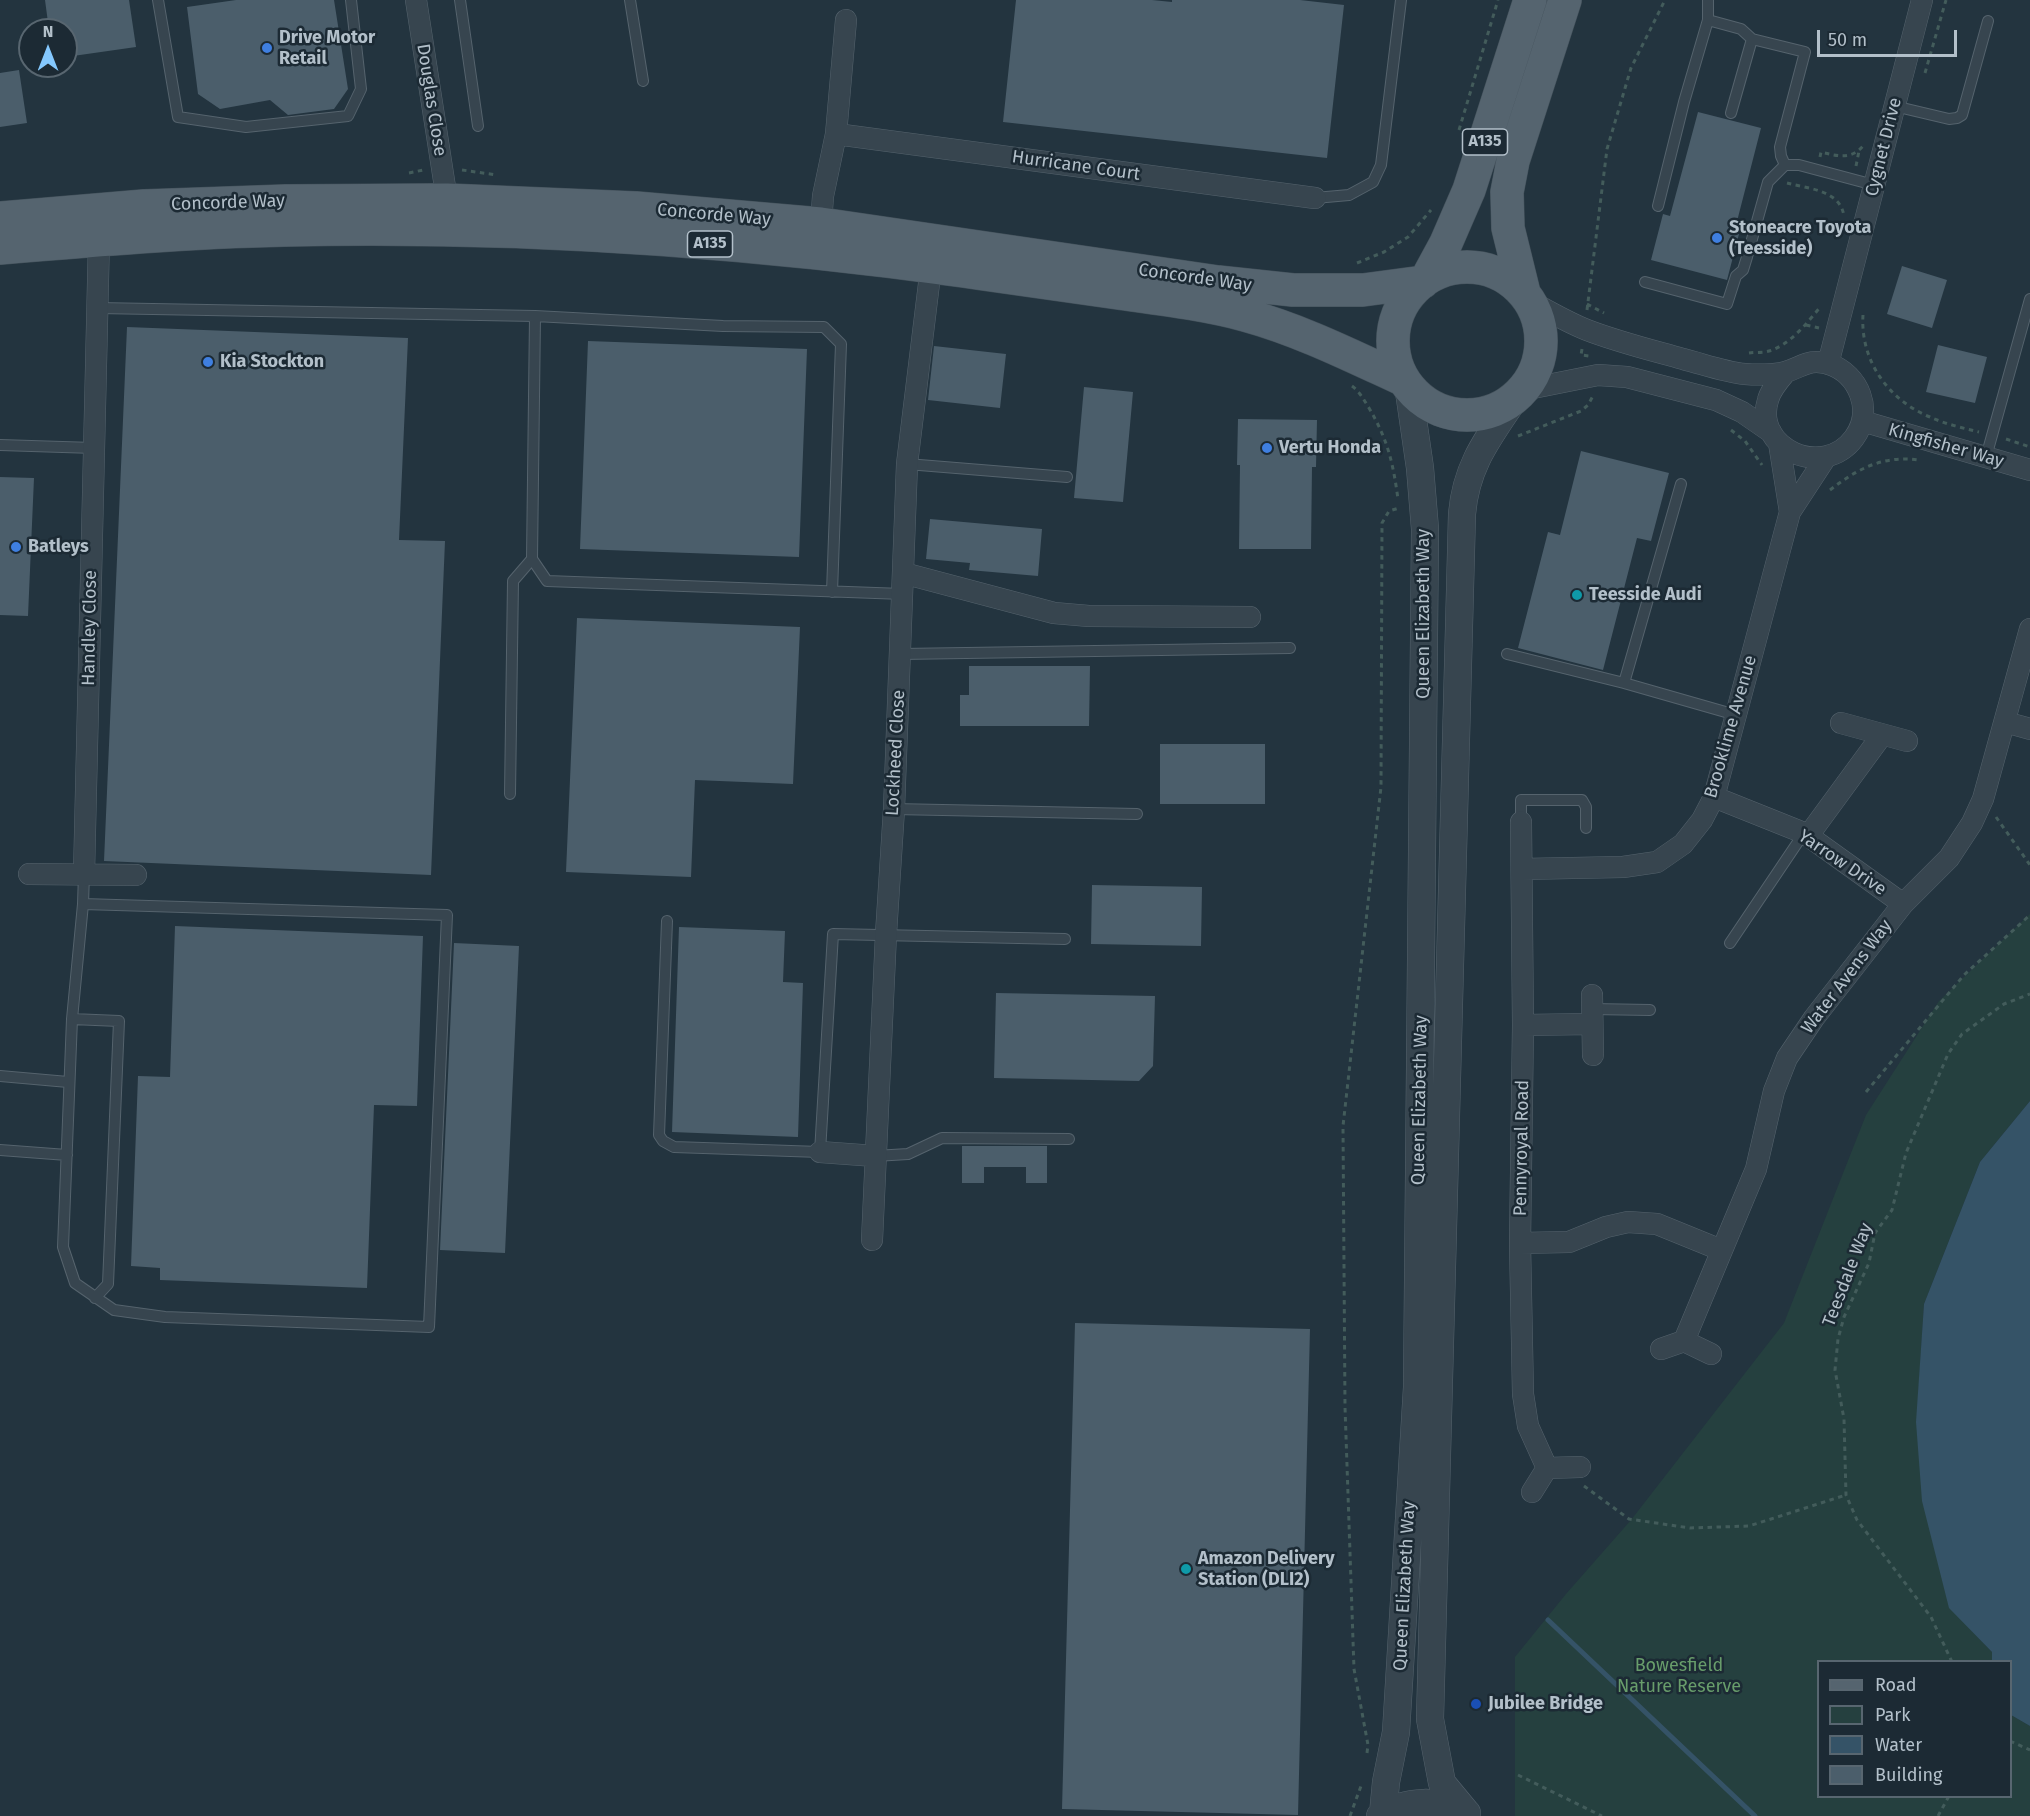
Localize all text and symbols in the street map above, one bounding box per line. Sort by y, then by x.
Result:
north arrow [18,18,78,78]
scale bar [1820,18,1960,56]
text: N [43,22,53,41]
place label: Drive Motor Retail [279,27,375,70]
text: 50 m [1828,29,1867,51]
marker: Drive Motor Retail [260,41,274,55]
street label: Douglas Close [411,42,451,158]
street label: Cygnet Drive [1861,95,1907,199]
road number: A135 [1462,129,1508,155]
street label: Hurricane Court [1011,146,1141,186]
street label: Concorde Way [171,190,285,216]
street label: Concorde Way [656,199,772,231]
place label: Stoneacre Toyota (Teesside) [1729,217,1871,260]
road number: A135 [688,231,732,257]
marker: Stoneacre Toyota (Teesside) [1710,231,1724,245]
street label: Concorde Way [1137,259,1253,297]
place label: Kia Stockton [220,351,324,373]
marker: Kia Stockton [201,355,215,369]
street label: Kingfisher Way [1886,419,2006,473]
place label: Vertu Honda [1279,437,1381,459]
marker: Vertu Honda [1260,441,1274,455]
street label: Queen Elizabeth Way [1413,529,1435,699]
place label: Batleys [28,536,89,558]
marker: Batleys [9,540,23,554]
street label: Handley Close [78,570,102,686]
place label: Teesside Audi [1589,584,1702,606]
marker: Teesside Audi [1570,588,1584,602]
street label: Brooklime Avenue [1700,653,1762,801]
street label: Lockheed Close [882,689,910,817]
street label: Yarrow Drive [1794,826,1890,900]
street label: Water Avens Way [1797,916,1897,1038]
street label: Queen Elizabeth Way [1408,1015,1432,1185]
street label: Pennyroyal Road [1510,1080,1534,1216]
street label: Teesdale Way [1818,1220,1878,1330]
street label: Queen Elizabeth Way [1390,1500,1420,1672]
place label: Amazon Delivery Station (DLI2) [1198,1548,1335,1590]
marker: Amazon Delivery Station (DLI2) [1179,1562,1193,1576]
park label: Bowesfield Nature Reserve [1617,1655,1741,1698]
legend [1817,1660,2012,1798]
text: Road [1875,1674,1917,1696]
place label: Jubilee Bridge [1488,1693,1603,1715]
marker: Jubilee Bridge [1469,1697,1483,1711]
text: Park [1875,1704,1910,1726]
text: Water [1875,1734,1922,1756]
text: Building [1875,1764,1942,1786]

